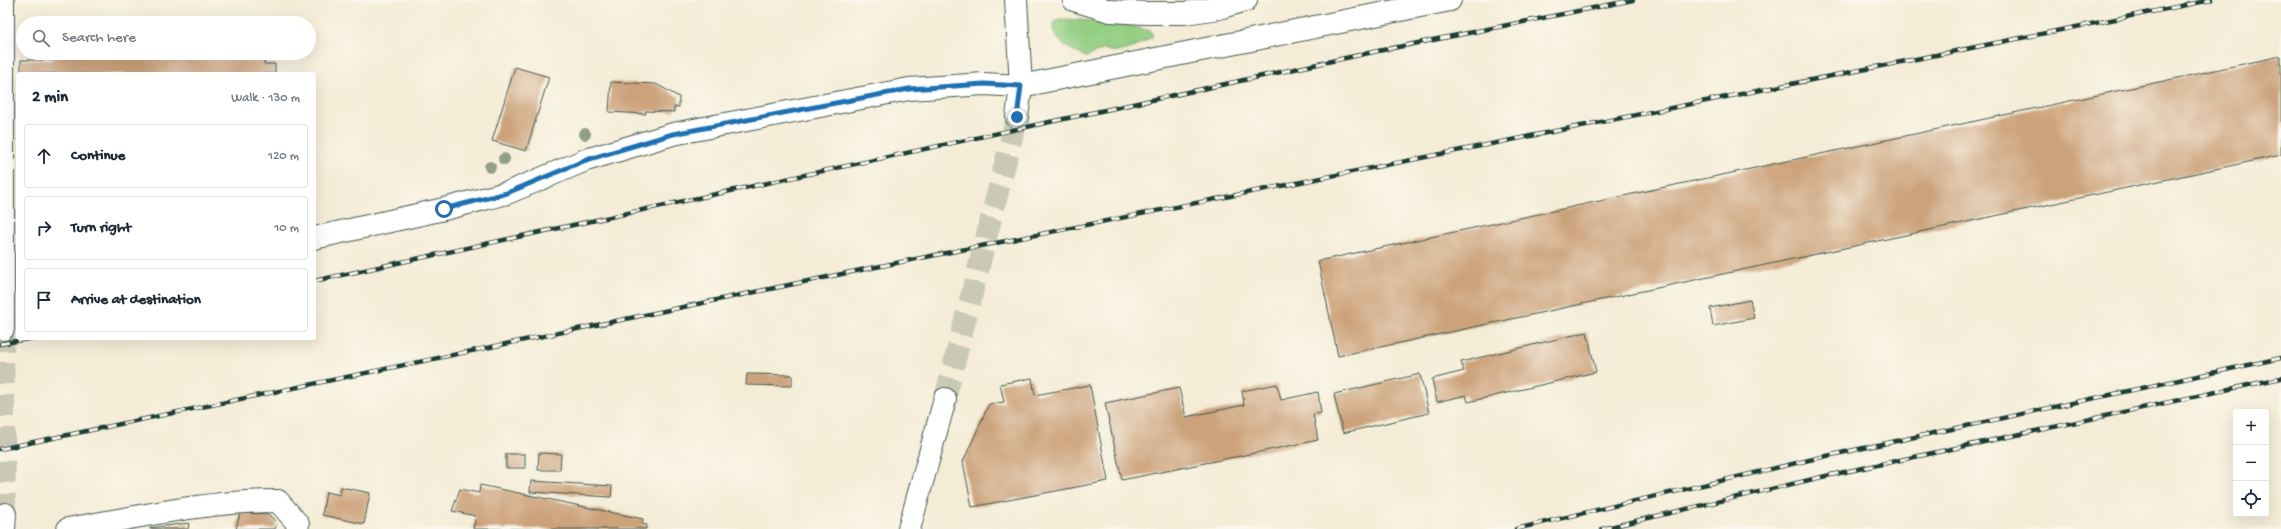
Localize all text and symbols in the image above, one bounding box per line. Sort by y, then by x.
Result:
search box [16,16,316,60]
icon: search [30,27,52,49]
text: Search here [62,29,136,47]
text: 2 min [32,88,68,108]
text: Walk · 130 m [231,91,300,106]
route end [1008,108,1026,126]
icon: ahead [33,145,55,167]
text: Continue [71,147,125,165]
text: 120 m [268,149,299,164]
route start [435,200,453,218]
icon: right [33,217,55,239]
text: Turn right [71,219,131,237]
text: 10 m [274,221,299,236]
icon: arrive [33,289,55,311]
text: Arrive at destination [71,291,201,309]
map controls [2233,409,2269,517]
button: + [2233,409,2269,445]
button: − [2233,445,2269,481]
button: locate [2233,481,2269,517]

